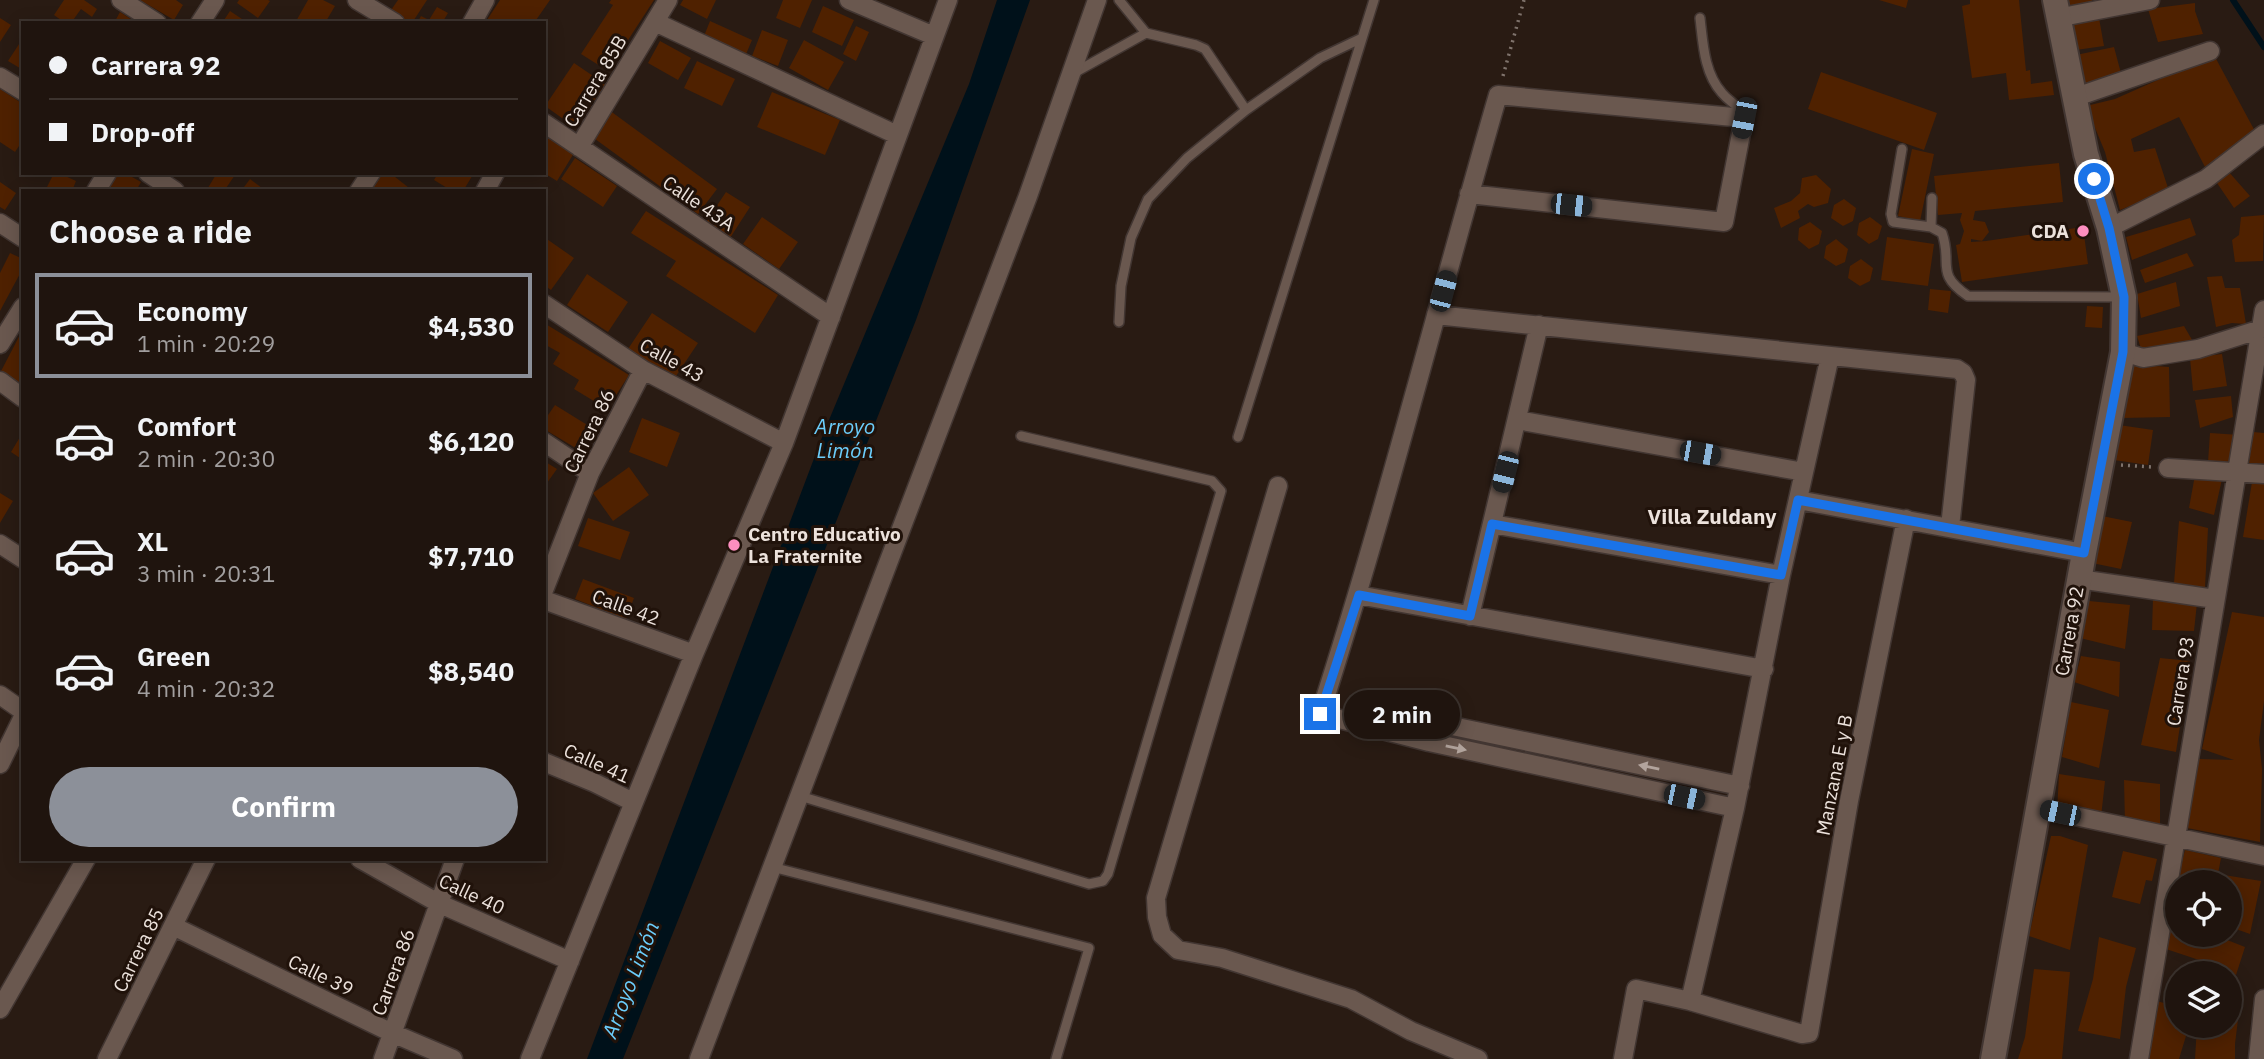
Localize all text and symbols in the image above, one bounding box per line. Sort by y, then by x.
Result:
street label: Carrera 85B [558,31,632,131]
text: Carrera 92 [91,48,220,82]
car [1730,95,1759,141]
text: Drop-off [91,115,194,149]
route start [2078,163,2110,195]
street label: Calle 43A [658,170,740,236]
car [1550,192,1593,218]
text: Choose a ride [49,210,252,252]
place label: CDA [2031,219,2069,243]
marker: CDA [2075,223,2091,239]
car [1428,268,1459,314]
icon: car [53,294,116,357]
text: Economy [137,294,248,328]
text: $4,530 [428,309,514,343]
text: 1 min · 20:29 [137,328,275,358]
street label: Calle 43 [636,333,708,387]
street label: Carrera 86 [558,385,620,477]
icon: car [53,409,116,472]
text: Comfort [137,409,236,443]
water label: Arroyo Limón [814,412,875,464]
text: $6,120 [428,424,514,458]
car [1678,439,1723,467]
text: 2 min · 20:30 [137,443,275,473]
car [1490,449,1521,495]
district label: Villa Zuldany [1648,502,1777,530]
place label: Centro Educativo La Fraternite [748,522,901,568]
icon: car [53,524,116,587]
text: XL [137,524,168,558]
marker: Centro Educativo La Fraternite [726,537,742,553]
text: $7,710 [428,539,514,573]
text: 3 min · 20:31 [137,558,275,588]
street label: Calle 42 [589,584,663,630]
street label: Carrera 92 [2049,584,2089,678]
street label: Carrera 93 [2161,634,2199,728]
icon: car [53,639,116,702]
text: Green [137,639,211,673]
text: $8,540 [428,654,514,688]
text: 4 min · 20:32 [137,673,275,703]
callout: 2 min [1344,690,1460,738]
route end [1304,698,1336,730]
text: 2 min [1372,699,1432,729]
street label: Manzana E y B [1811,712,1857,838]
street label: Calle 41 [560,738,634,788]
one-way arrow [1445,743,1467,754]
one-way arrow [1638,762,1660,773]
button: Confirm [49,767,518,847]
car [1662,782,1707,812]
car [2038,798,2083,828]
street label: Calle 40 [435,868,509,920]
map controls [2165,870,2242,1038]
button: locate [2165,870,2242,947]
street label: Carrera 85 [107,904,169,996]
water label: Arroyo Limón [595,917,665,1043]
street label: Carrera 86 [366,925,420,1019]
street label: Calle 39 [284,949,358,1001]
button: layers [2165,961,2242,1038]

